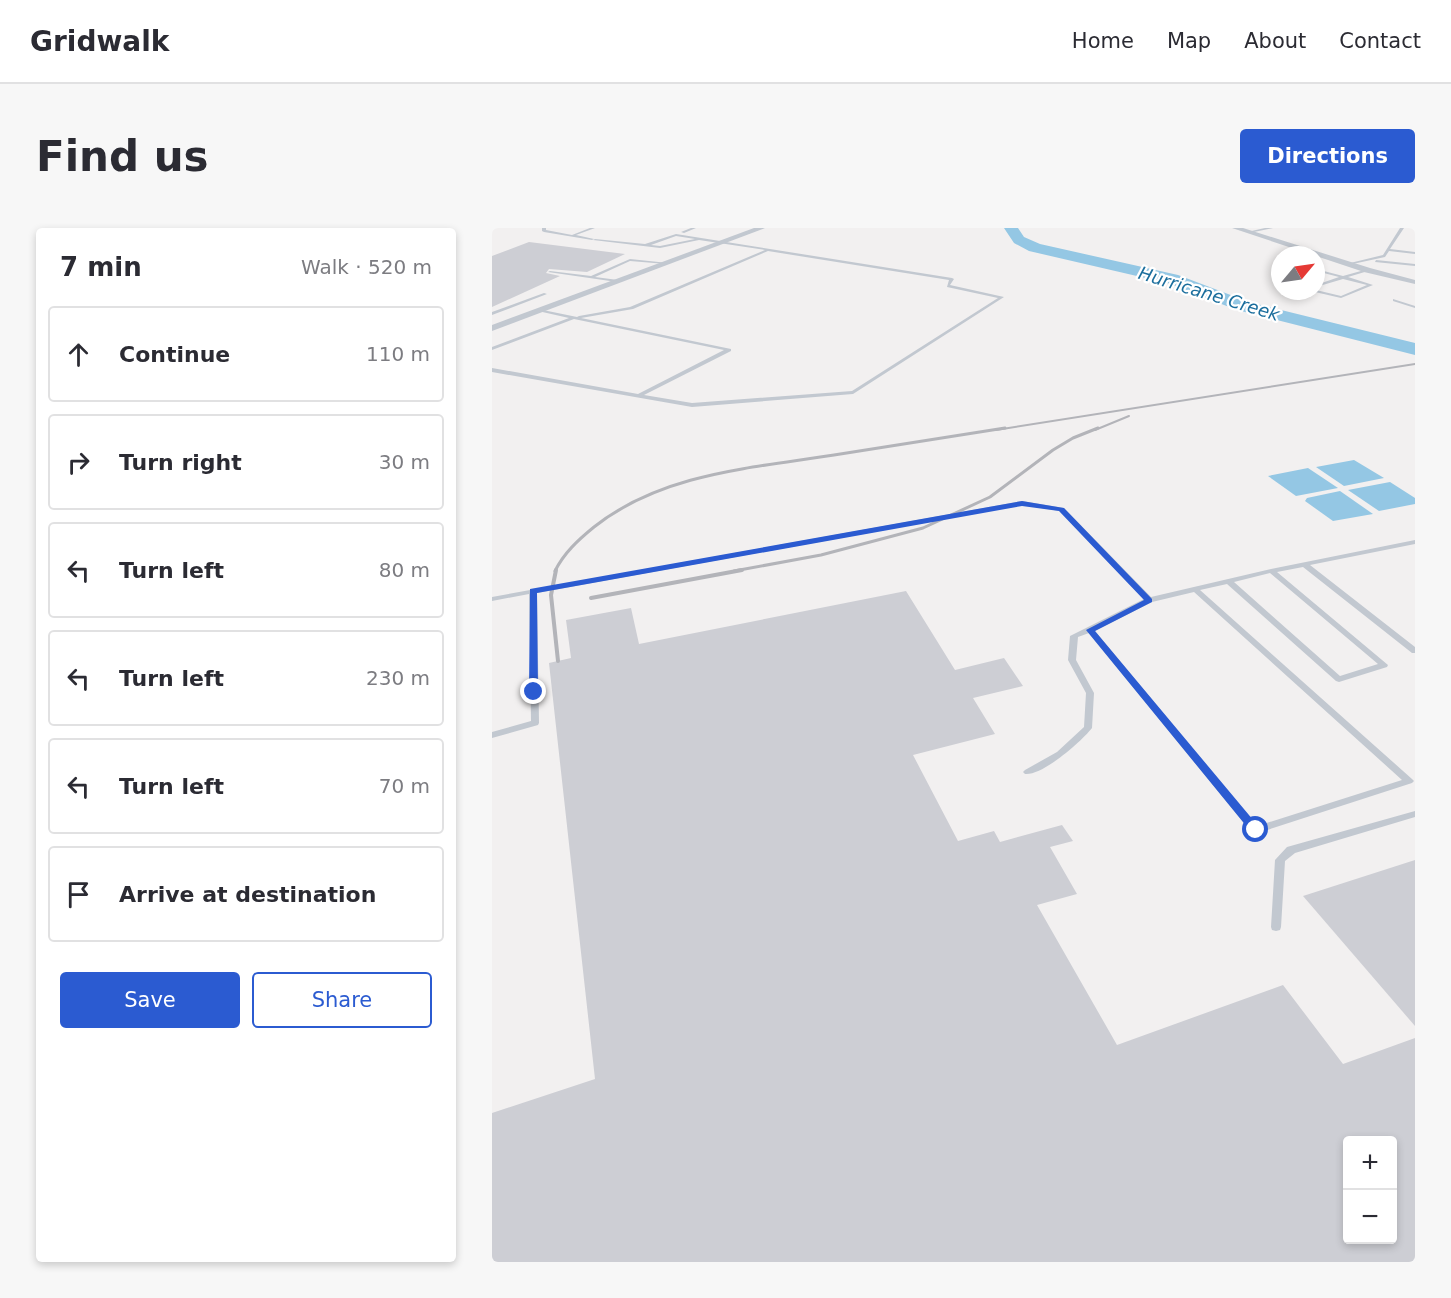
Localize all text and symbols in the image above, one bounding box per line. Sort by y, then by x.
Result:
text: Gridwalk [30,25,169,58]
text: Home [1072,29,1134,53]
text: Map [1167,29,1211,53]
text: About [1244,29,1306,53]
text: Contact [1339,29,1421,53]
button: Directions [1240,129,1415,183]
text: Find us [36,132,209,181]
north arrow [1271,246,1325,300]
text: 7 min [60,252,142,282]
text: Walk · 520 m [301,255,432,279]
water label: Hurricane Creek [1136,262,1284,325]
icon: ahead [62,338,95,371]
text: Continue [119,342,230,367]
text: 110 m [366,342,430,366]
icon: right [62,446,95,479]
text: Turn right [119,450,242,475]
text: 30 m [379,450,430,474]
icon: left [62,554,95,587]
text: Turn left [119,558,224,583]
text: 80 m [379,558,430,582]
icon: left [62,662,95,695]
text: Turn left [119,666,224,691]
text: 230 m [366,666,430,690]
route end [520,678,546,704]
icon: left [62,770,95,803]
text: Turn left [119,774,224,799]
text: 70 m [379,774,430,798]
route start [1242,816,1268,842]
icon: arrive [62,878,95,911]
text: Arrive at destination [119,882,376,907]
button: Save [60,972,240,1028]
button: Share [252,972,432,1028]
map controls [1343,1136,1397,1244]
button: + [1343,1136,1397,1190]
button: − [1343,1190,1397,1244]

